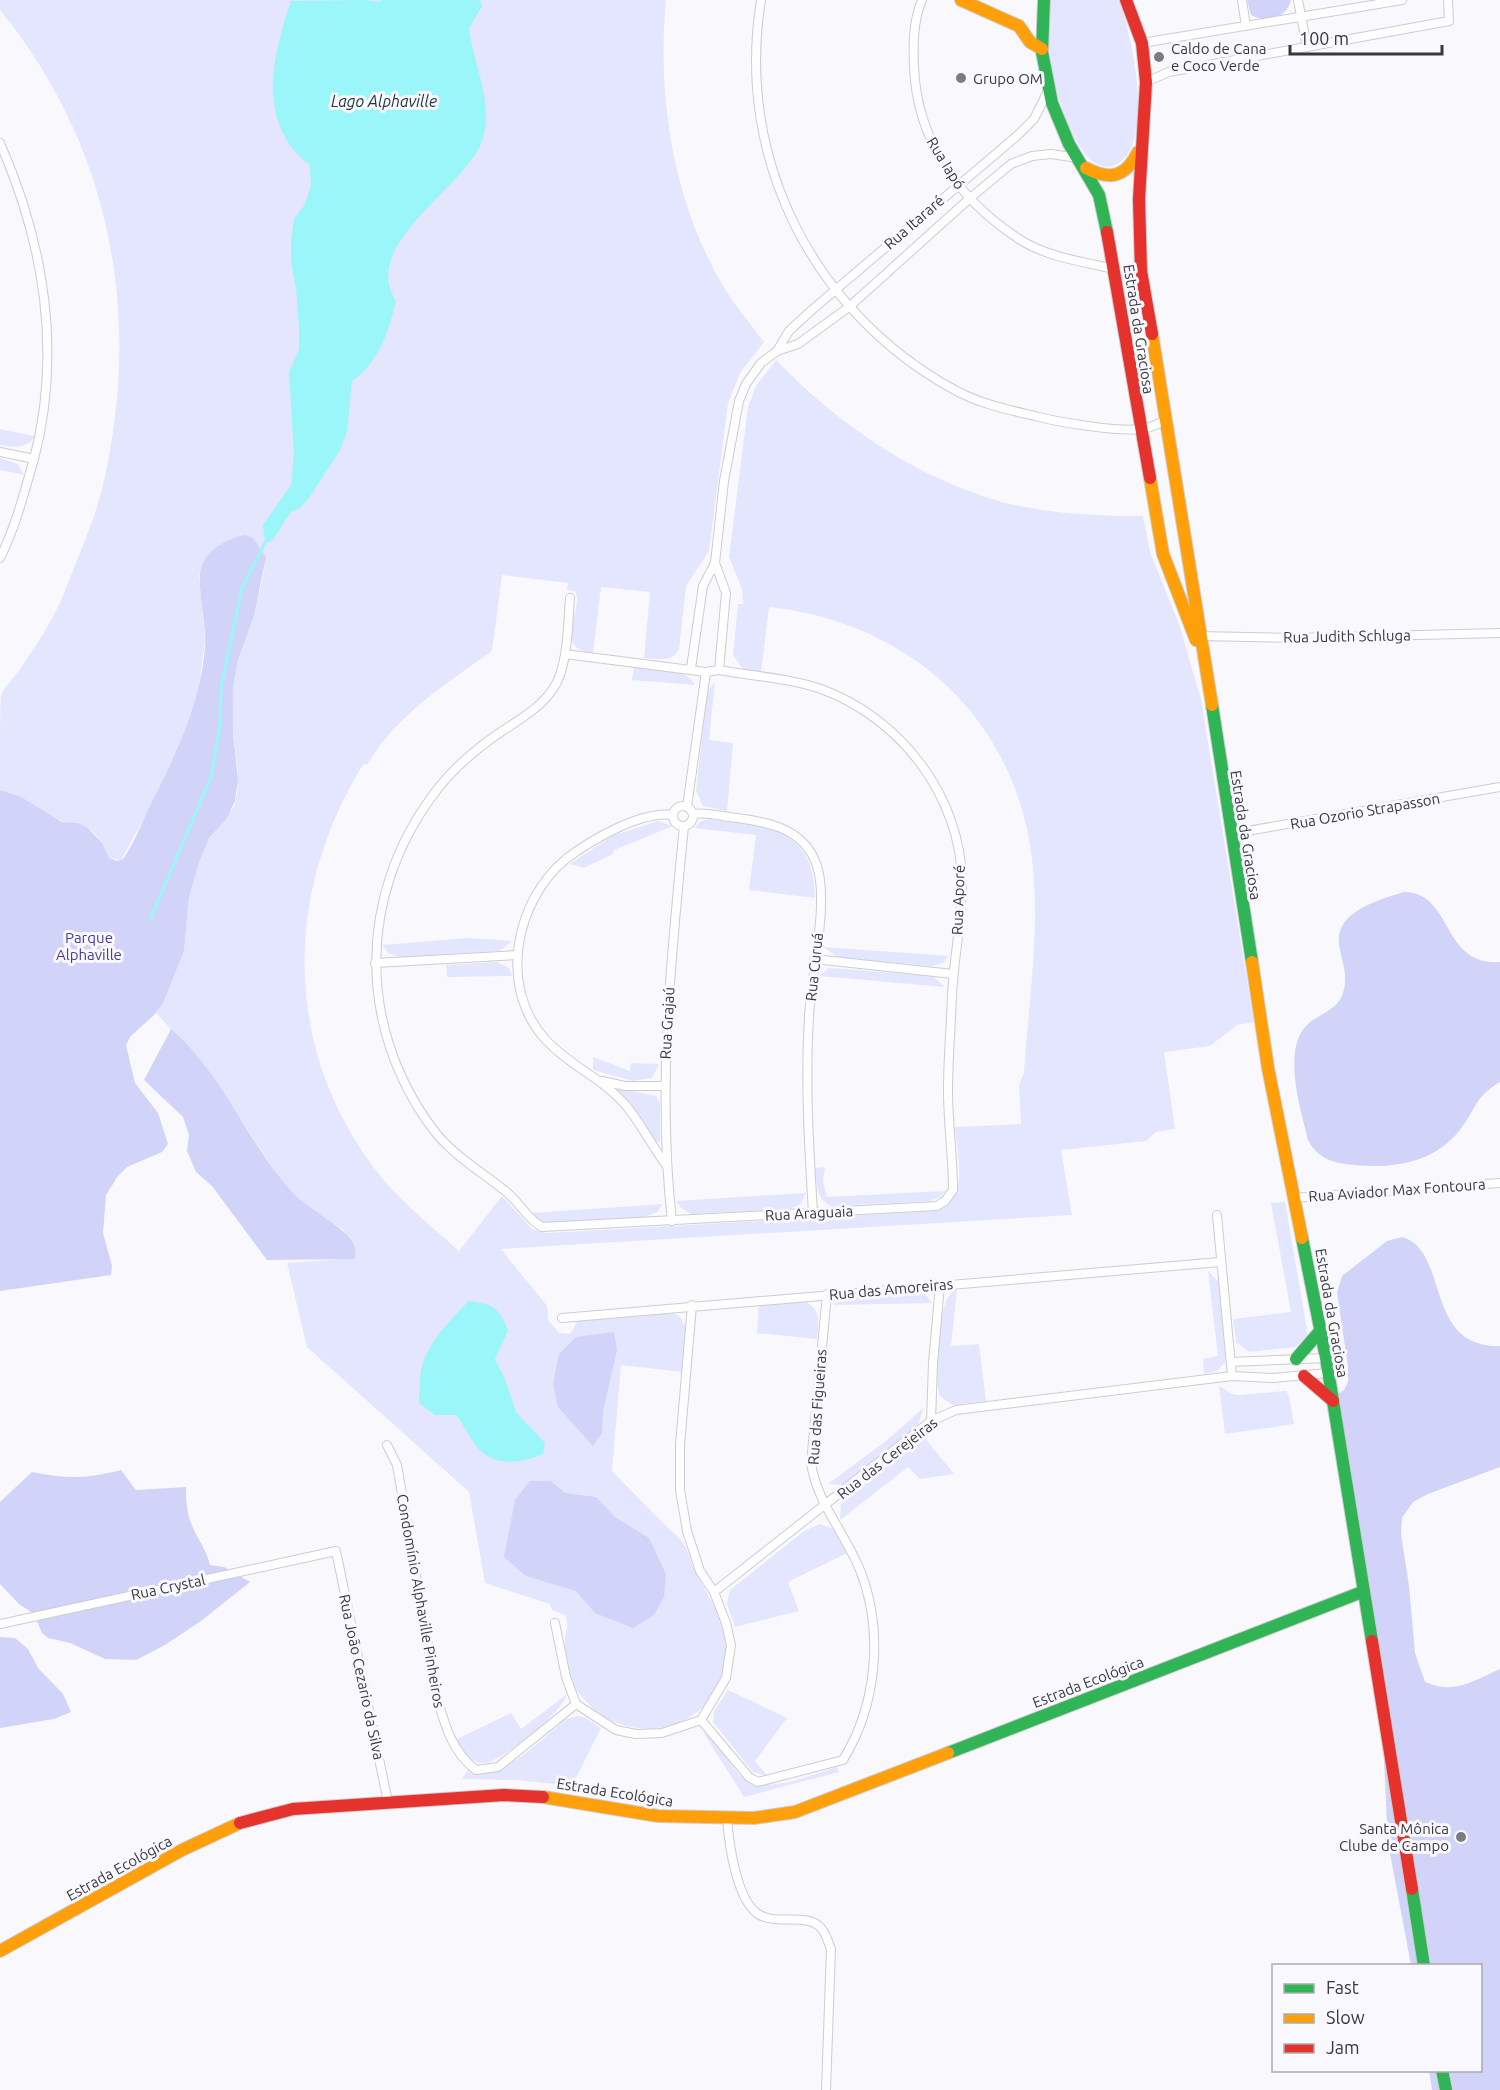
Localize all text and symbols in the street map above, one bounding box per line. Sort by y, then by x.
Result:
scale bar [1290,18,1442,56]
text: 100 m [1299,28,1349,48]
place label: Caldo de Cana e Coco Verde [1171,40,1267,74]
marker: Caldo de Cana e Coco Verde [1152,50,1166,64]
place label: Grupo OM [973,70,1043,87]
marker: Grupo OM [954,71,968,85]
water label: Lago Alphaville [331,92,437,110]
street label: Rua Iapó [923,134,969,192]
street label: Rua Itararé [881,191,947,253]
street label: Estrada da Graciosa [1120,263,1158,395]
street label: Rua Judith Schluga [1283,626,1411,646]
street label: Estrada da Graciosa [1227,769,1265,901]
street label: Rua Ozorio Strapasson [1289,789,1441,833]
street label: Rua Aporé [948,865,968,935]
park label: Parque Alphaville [56,929,122,963]
street label: Rua Curuá [802,932,826,1002]
street label: Rua Grajaú [657,986,677,1060]
street label: Rua Aviador Max Fontoura [1308,1175,1486,1205]
street label: Rua Araguaia [764,1202,854,1224]
street label: Estrada da Graciosa [1312,1247,1352,1379]
street label: Rua das Amoreiras [828,1275,954,1303]
street label: Rua das Figueiras [804,1349,830,1465]
street label: Rua das Cerejeiras [834,1414,940,1502]
street label: Condomínio Alphaville Pinheiros [394,1493,448,1709]
street label: Rua Crystal [129,1571,207,1603]
street label: Rua João Cezario da Silva [336,1593,388,1761]
street label: Estrada Ecológica [1030,1653,1146,1711]
street label: Estrada Ecológica [555,1774,675,1810]
place label: Santa Mônica Clube de Campo [1339,1820,1449,1854]
marker: Santa Mônica Clube de Campo [1454,1830,1468,1844]
street label: Estrada Ecológica [63,1832,175,1904]
legend [1272,1964,1482,2072]
text: Fast [1326,1977,1359,1997]
text: Slow [1326,2007,1365,2027]
text: Jam [1326,2037,1360,2057]

